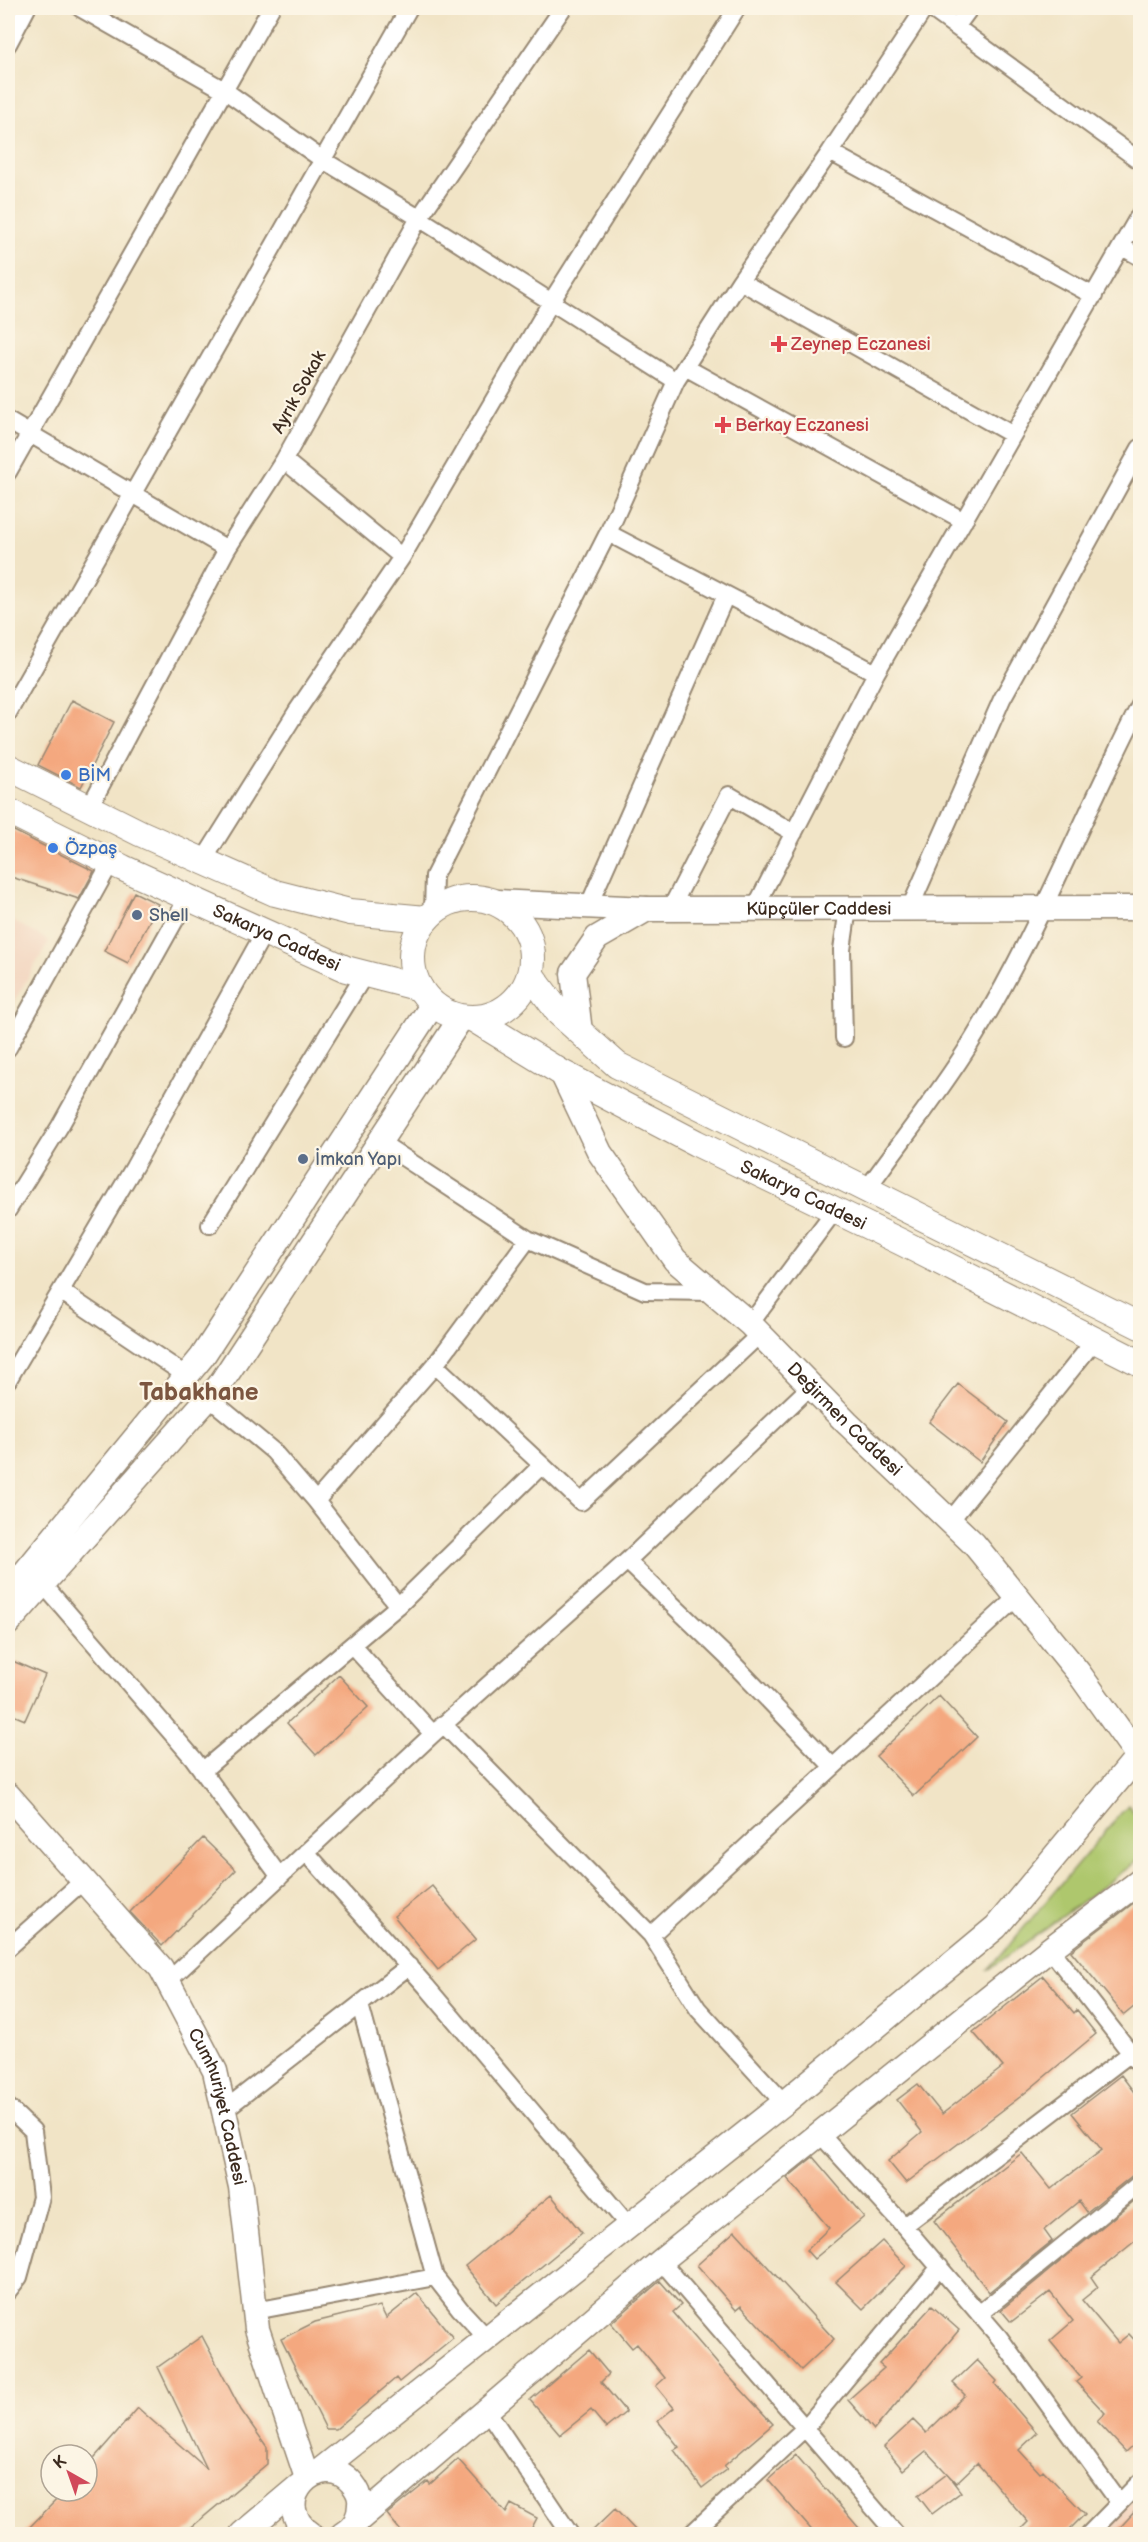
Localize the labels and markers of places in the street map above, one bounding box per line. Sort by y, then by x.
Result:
place label: Zeynep Eczanesi [790,334,931,355]
marker: Zeynep Eczanesi [772,337,786,351]
place label: Berkay Eczanesi [735,415,869,436]
marker: Berkay Eczanesi [716,418,730,432]
place label: BİM [78,764,111,786]
marker: BİM [59,768,73,782]
place label: Özpaş [65,837,117,859]
marker: Özpaş [46,841,60,855]
place label: Shell [149,905,189,926]
marker: Shell [130,908,144,922]
place label: İmkan Yapı [315,1148,402,1170]
marker: İmkan Yapı [296,1152,310,1166]

